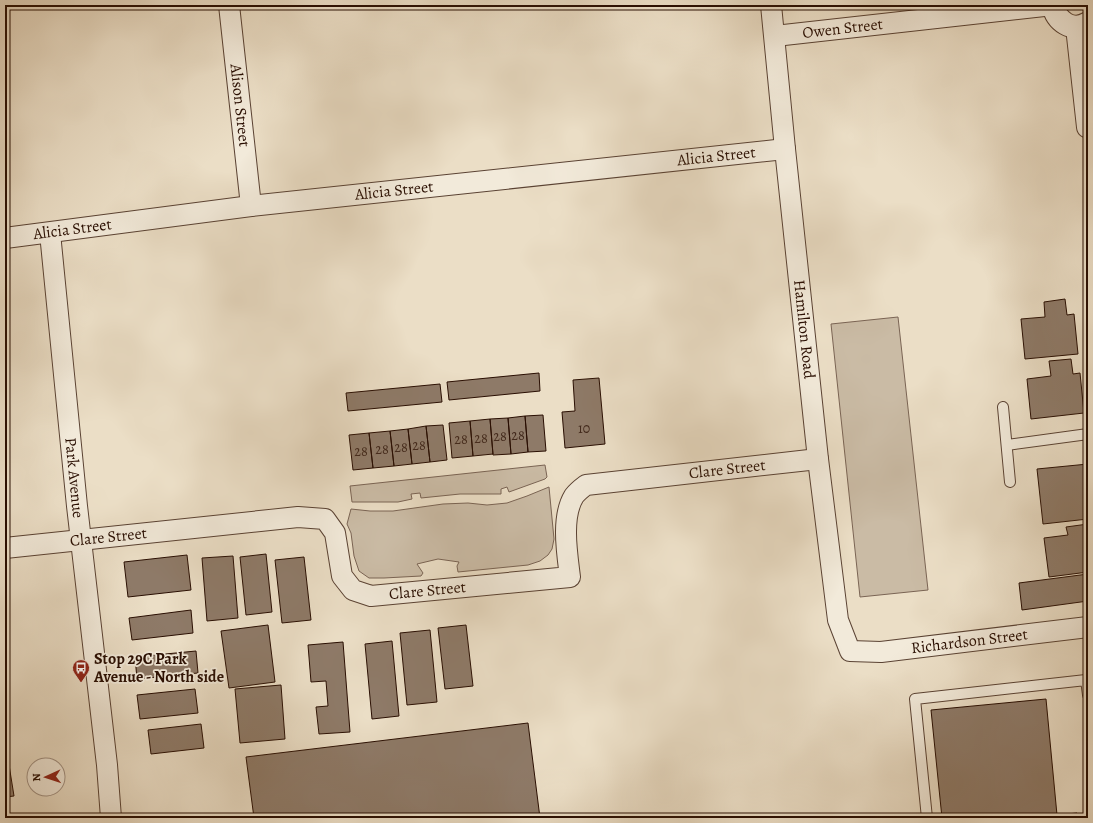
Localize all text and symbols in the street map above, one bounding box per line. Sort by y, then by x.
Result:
street label: Owen Street [801,13,884,44]
street label: Alison Street [224,62,255,148]
street label: Alicia Street [675,141,757,172]
street label: Alicia Street [353,176,434,206]
street label: Alicia Street [31,213,113,245]
street label: Hamilton Road [788,279,820,380]
house number: 10 [578,419,590,438]
house number: 28 [511,426,525,445]
house number: 28 [493,427,507,446]
house number: 28 [474,429,488,448]
house number: 28 [454,430,468,449]
street label: Park Avenue [59,436,89,519]
house number: 28 [412,436,426,455]
house number: 28 [394,438,408,457]
house number: 28 [375,440,389,459]
house number: 28 [354,442,368,461]
street label: Clare Street [688,454,767,484]
street label: Clare Street [69,522,148,552]
street label: Clare Street [388,576,467,605]
street label: Richardson Street [910,623,1029,659]
place label: Stop 29C Park Avenue - North side [93,648,224,688]
bus stop icon: Stop 29C Park Avenue - North side [71,658,91,683]
north arrow [26,757,66,797]
text: N [29,773,44,782]

